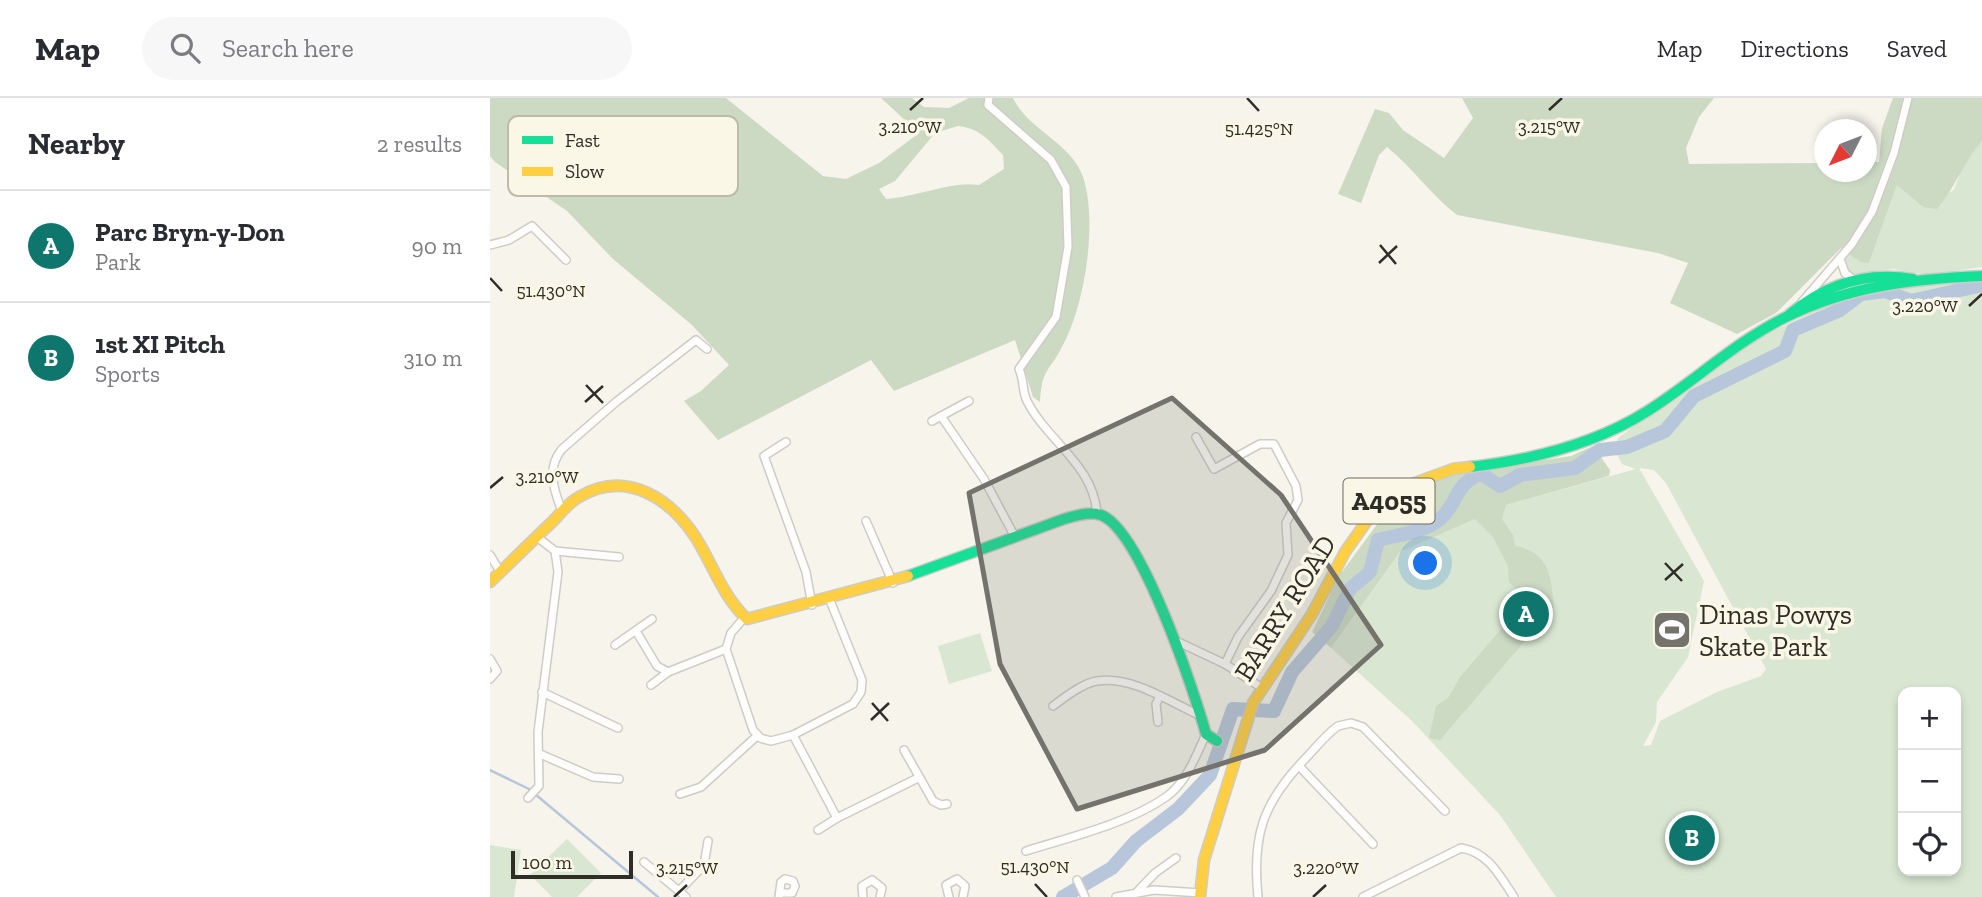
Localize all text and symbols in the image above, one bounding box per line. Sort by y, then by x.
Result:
search box [142,17,632,80]
text: Map [35,29,100,68]
icon: search [166,29,204,67]
text: Search here [222,32,354,64]
text: Map [1657,34,1703,63]
text: Directions [1741,34,1849,63]
text: Saved [1887,34,1947,63]
legend [508,116,738,196]
text: 3.210°W [878,116,942,138]
text: 3.215°W [1518,116,1580,138]
text: 51.425°N [1225,118,1293,140]
north arrow [1814,119,1877,182]
text: Nearby [28,126,125,162]
text: Fast [565,129,600,152]
text: 2 results [377,130,462,158]
text: Slow [565,160,605,183]
text: Parc Bryn-y-Don [95,216,285,248]
text: A [43,232,59,260]
text: 90 m [411,232,462,260]
text: Park [95,248,141,276]
text: 51.430°N [516,280,586,302]
text: 3.220°W [1892,295,1958,317]
text: 1st XI Pitch [95,328,225,360]
text: B [44,344,58,372]
text: 310 m [404,344,462,372]
text: Sports [95,360,160,388]
text: 3.210°W [515,466,579,488]
road number: A4055 [1343,478,1434,524]
street label: BARRY ROAD [1227,529,1343,687]
your location [1408,546,1442,580]
pin: A [1503,588,1549,640]
place label: Dinas Powys Skate Park [1699,598,1852,663]
sports icon: Dinas Powys Skate Park [1651,609,1693,651]
map controls [1898,687,1961,876]
button: + [1898,687,1961,750]
button: − [1898,750,1961,813]
pin: B [1669,812,1715,864]
button: locate [1898,813,1961,876]
scale bar [511,848,634,880]
text: 100 m [522,851,572,874]
text: 51.430°N [1000,856,1070,878]
text: 3.215°W [656,857,718,879]
text: 3.220°W [1293,857,1359,879]

